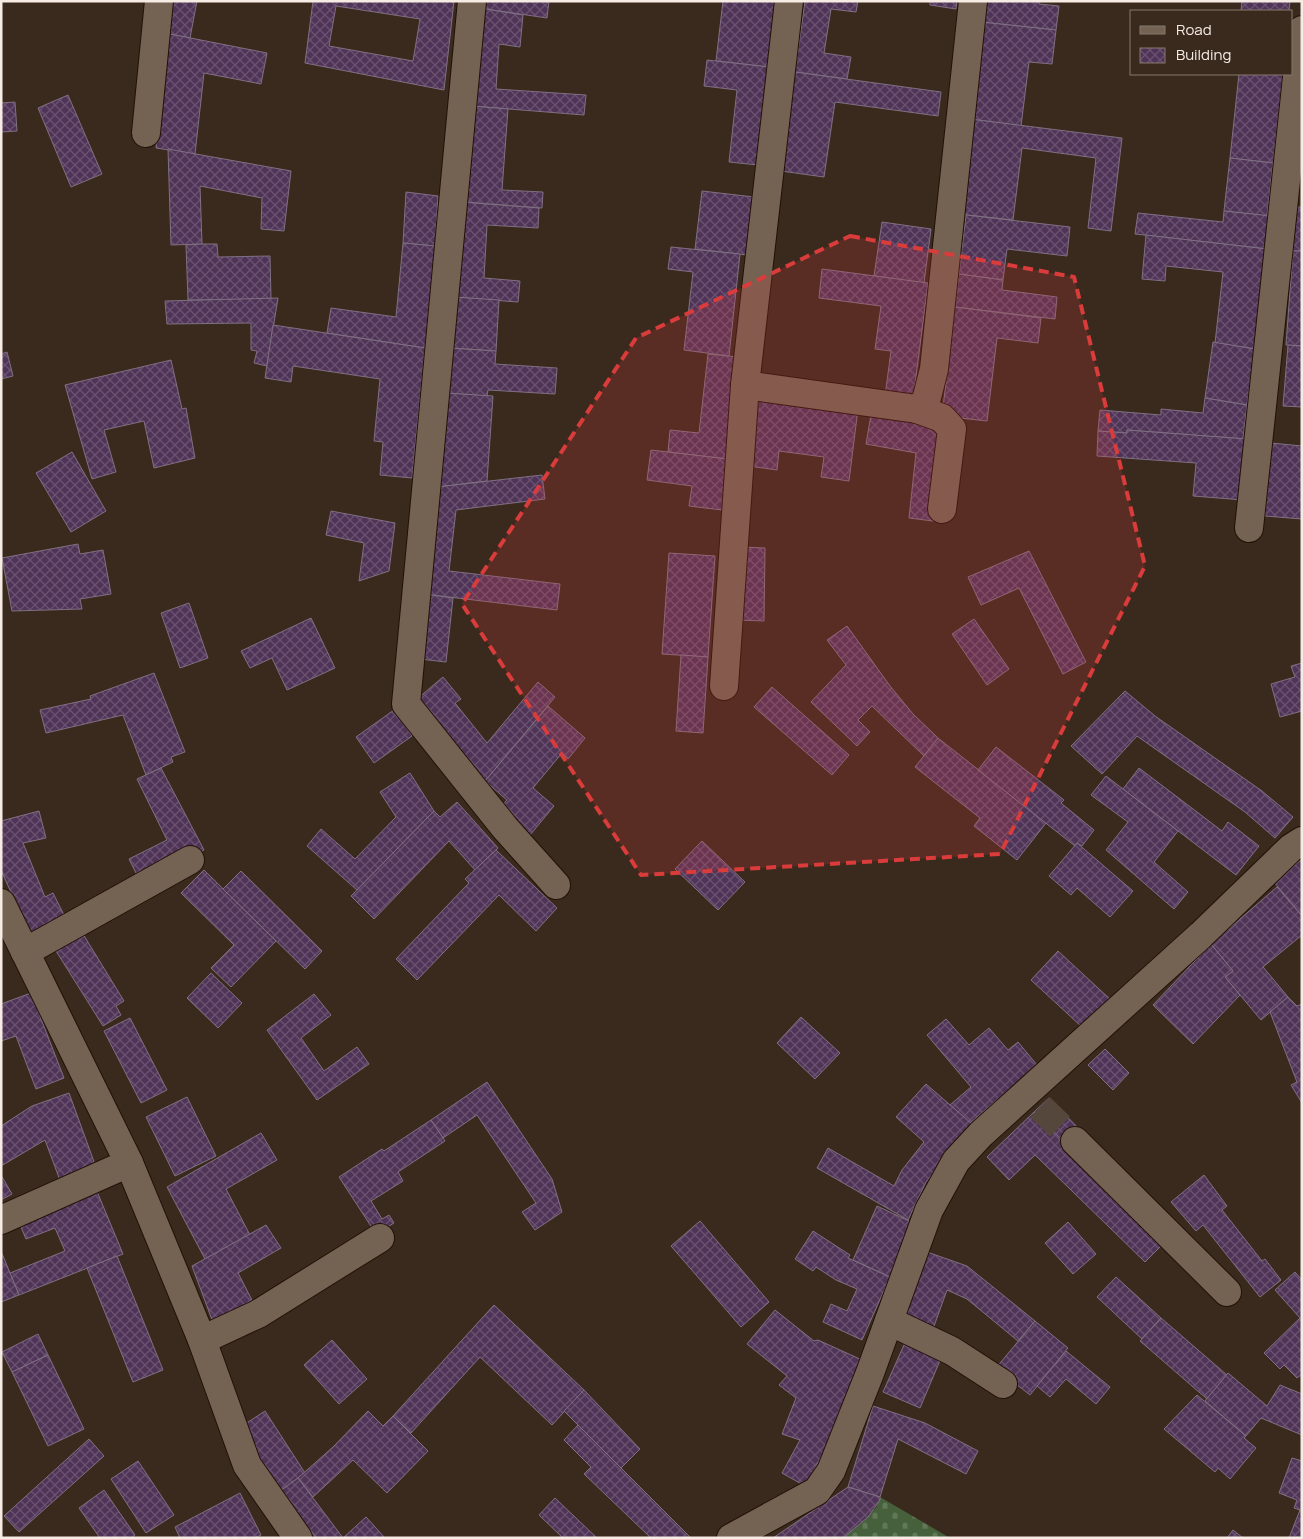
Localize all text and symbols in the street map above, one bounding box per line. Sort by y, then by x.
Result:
legend [1130,10,1293,75]
text: Road [1176,19,1212,40]
text: Building [1176,44,1231,65]

